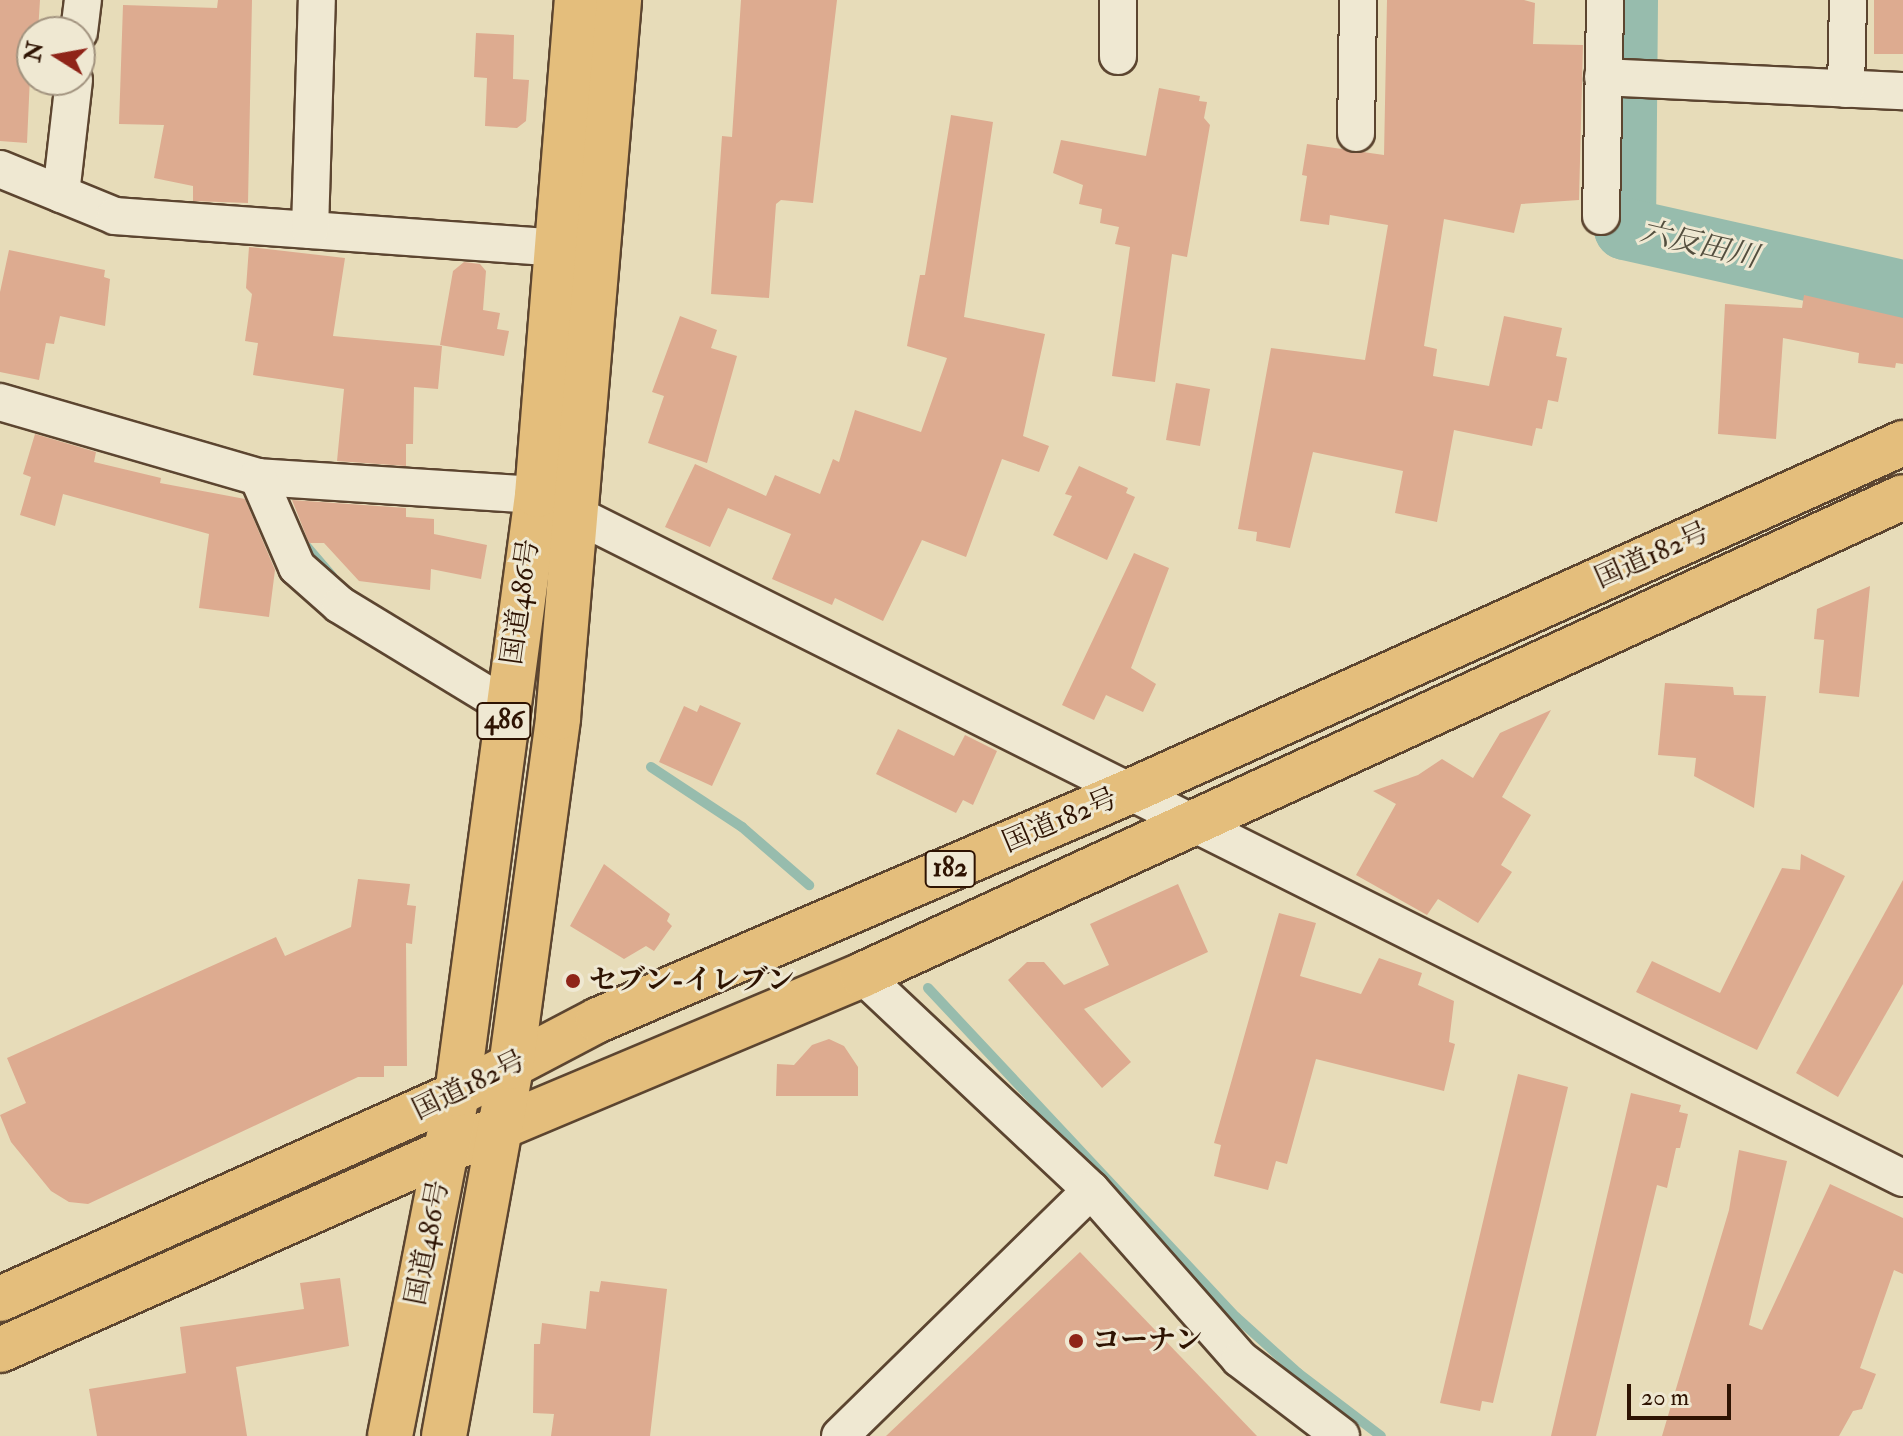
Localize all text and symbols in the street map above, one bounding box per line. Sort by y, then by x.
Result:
north arrow [16,16,96,96]
text: N [19,39,50,64]
water label: 六反田川 [1636,214,1762,276]
street label: 国道182号 [1590,516,1714,596]
street label: 国道486号 [496,537,546,667]
road number: 486 [476,699,532,743]
street label: 国道182号 [998,782,1122,860]
road number: 182 [924,847,976,891]
place label: セブン-イレブン [589,964,797,998]
marker: セブン-イレブン [564,972,582,990]
street label: 国道182号 [407,1044,531,1128]
street label: 国道486号 [399,1178,457,1308]
place label: コーナン [1092,1324,1204,1358]
marker: コーナン [1067,1332,1085,1350]
scale bar [1631,1368,1735,1418]
text: 20 m [1641,1382,1689,1413]

